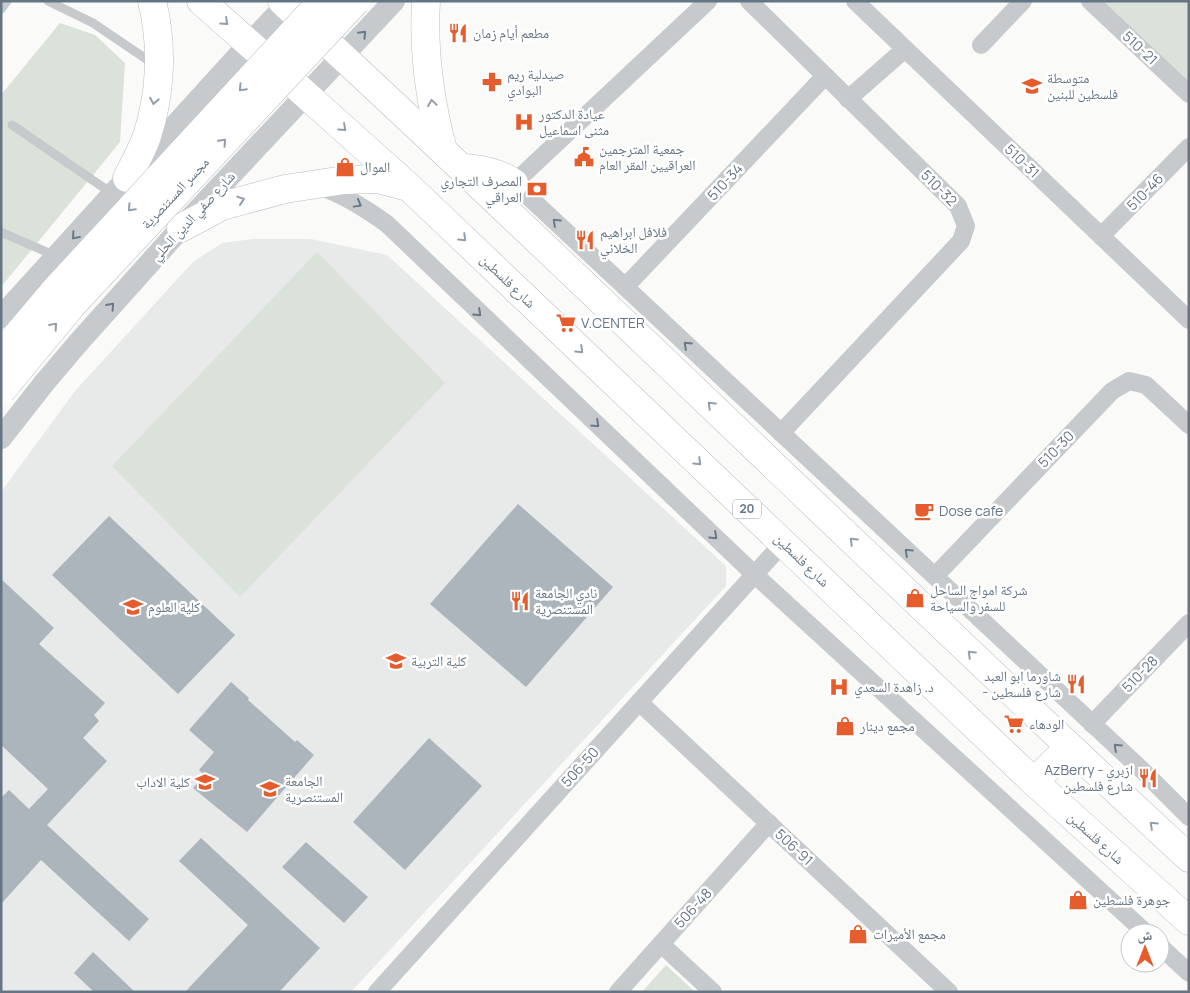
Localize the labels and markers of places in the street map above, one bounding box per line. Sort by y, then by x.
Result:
restaurant icon: مطعم أيام زمان [447,22,469,44]
place label: مطعم أيام زمان [473,23,549,43]
place label: صيدلية ريم البوادي [507,64,564,102]
place label: متوسطة فلسطين للبنين [1047,68,1118,103]
pharmacy icon: صيدلية ريم البوادي [481,71,503,93]
school or university icon: متوسطة فلسطين للبنين [1021,75,1043,97]
place label: عيادة الدكتور مثنى اسماعيل [538,104,609,139]
hospital icon: عيادة الدكتور مثنى اسماعيل [513,111,535,133]
place label: جمعية المترجمين العراقيين المقر العام [599,139,695,175]
public building icon: جمعية المترجمين العراقيين المقر العام [573,146,595,168]
shop icon: الموال [334,156,356,178]
place label: الموال [360,157,390,176]
place label: المصرف التجاري العراقي [440,171,522,209]
bank icon: المصرف التجاري العراقي [526,178,548,200]
place label: فلافل ابراهيم الخلاني [600,222,667,260]
restaurant icon: فلافل ابراهيم الخلاني [574,229,596,251]
supermarket icon: V.CENTER [555,312,577,334]
place label: V.CENTER [581,313,645,332]
cafe icon: Dose cafe [913,500,935,522]
place label: Dose cafe [939,501,1003,520]
place label: شركة امواج الساحل للسفر والسياحة [930,580,1027,615]
place label: نادي الجامعة المستنصرية [535,583,597,618]
shop icon: شركة امواج الساحل للسفر والسياحة [904,587,926,609]
restaurant icon: نادي الجامعة المستنصرية [509,590,531,612]
school or university icon: كلية العلوم [122,596,144,618]
place label: كلية العلوم [148,597,201,617]
school or university icon: كلية التربية [385,650,407,672]
place label: كلية التربية [411,651,467,670]
place label: شاورما ابو العبد - شارع فلسطين [982,666,1061,702]
restaurant icon: شاورما ابو العبد - شارع فلسطين [1065,673,1087,695]
hospital icon: د. زاهدة السعدي [828,676,850,698]
place label: د. زاهدة السعدي [854,677,934,699]
supermarket icon: الودهاء [1003,713,1025,735]
place label: الودهاء [1029,714,1064,733]
shop icon: مجمع دينار [834,715,856,737]
place label: مجمع دينار [859,716,915,736]
place label: AzBerry - ازبري شارع فلسطين [1044,760,1133,796]
restaurant icon: AzBerry - ازبري شارع فلسطين [1137,767,1159,789]
school or university icon: كلية الاداب [194,771,216,793]
place label: الجامعة المستنصرية [285,771,343,806]
place label: كلية الاداب [136,772,190,791]
school or university icon: الجامعة المستنصرية [259,778,281,800]
shop icon: جوهرة فلسطين [1067,889,1089,911]
place label: جوهرة فلسطين [1093,890,1170,909]
shop icon: مجمع الأميرات [847,923,869,945]
place label: مجمع الأميرات [873,924,946,944]

